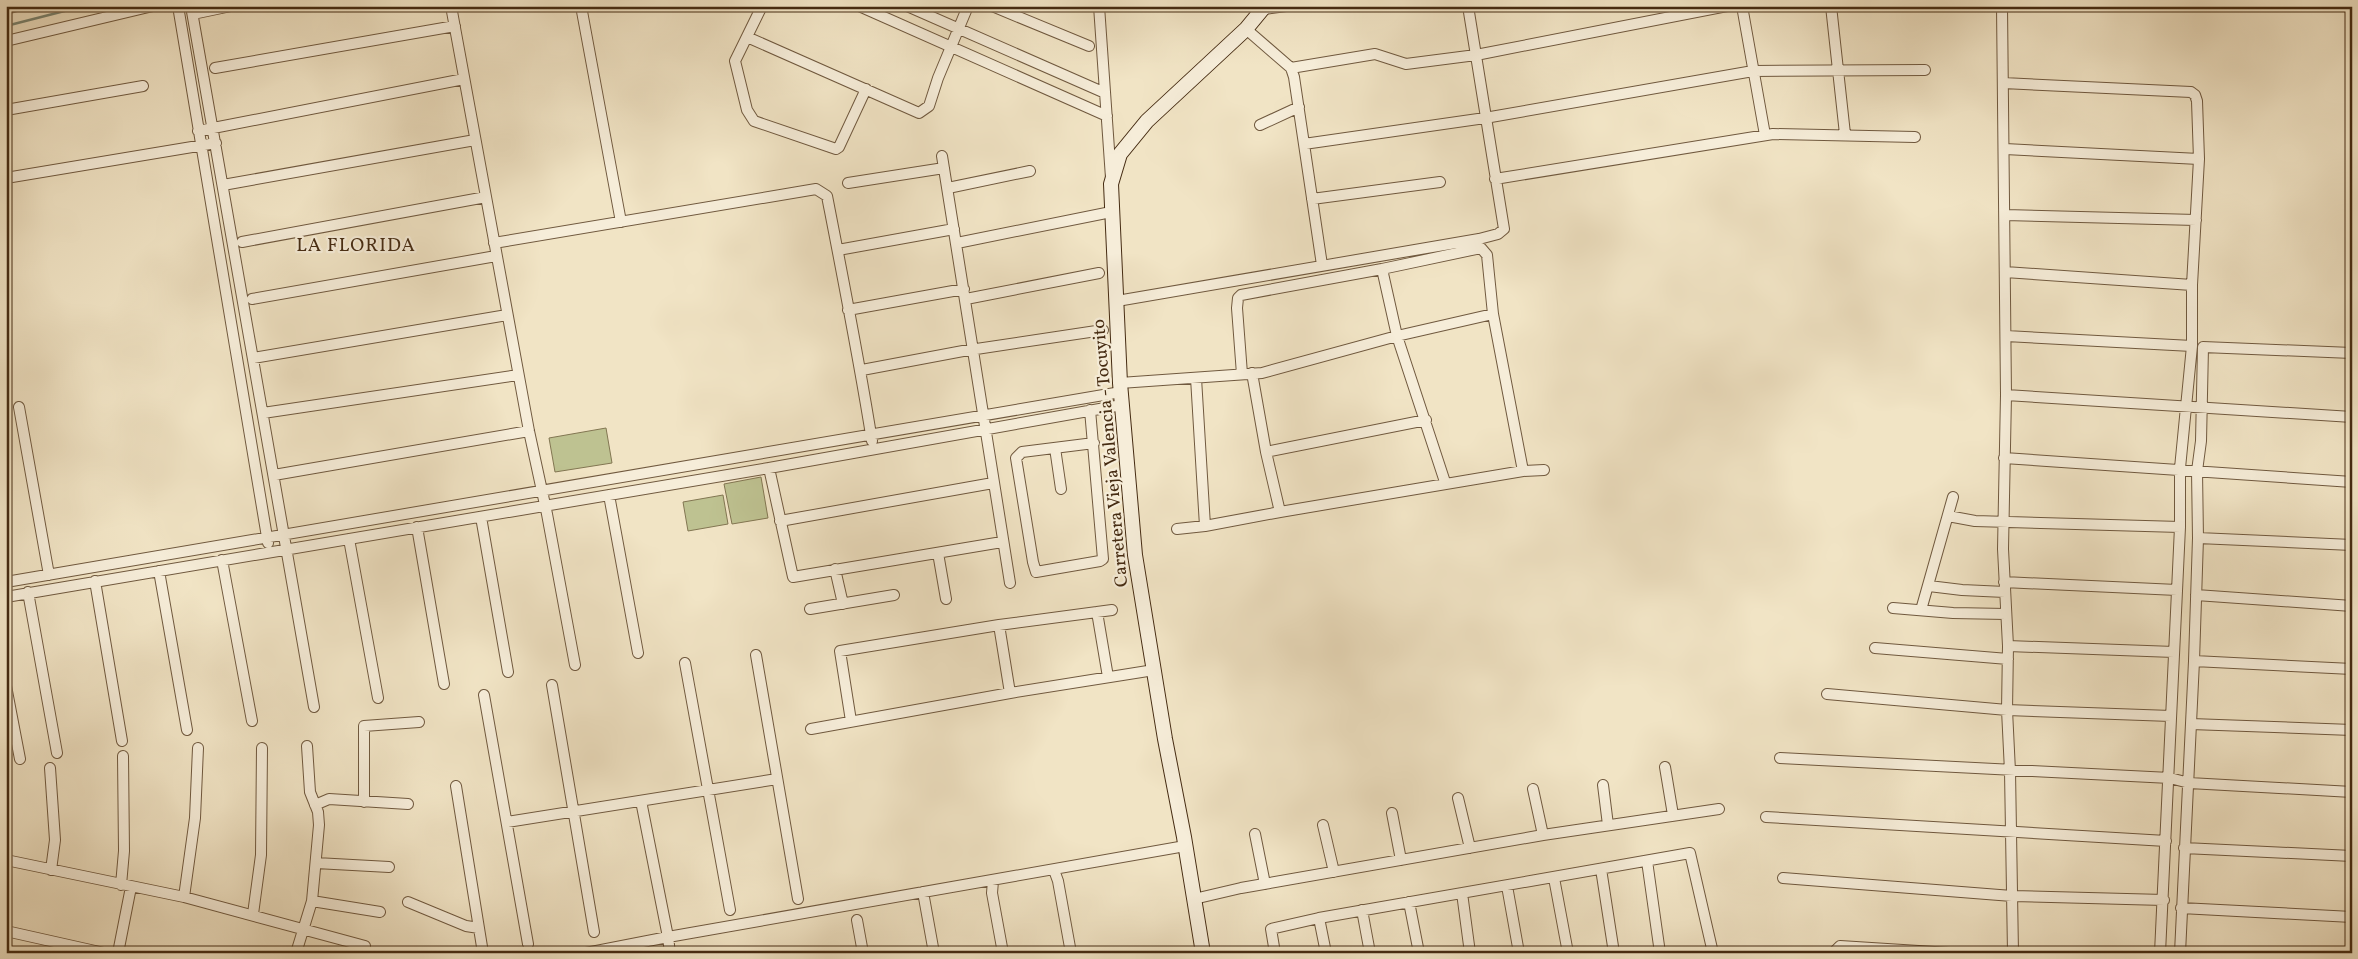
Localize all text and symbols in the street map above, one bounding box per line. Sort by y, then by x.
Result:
district label: LA FLORIDA [296,233,416,259]
street label: Carretera Vieja Valencia - Tocuyito [1087,318,1135,588]

